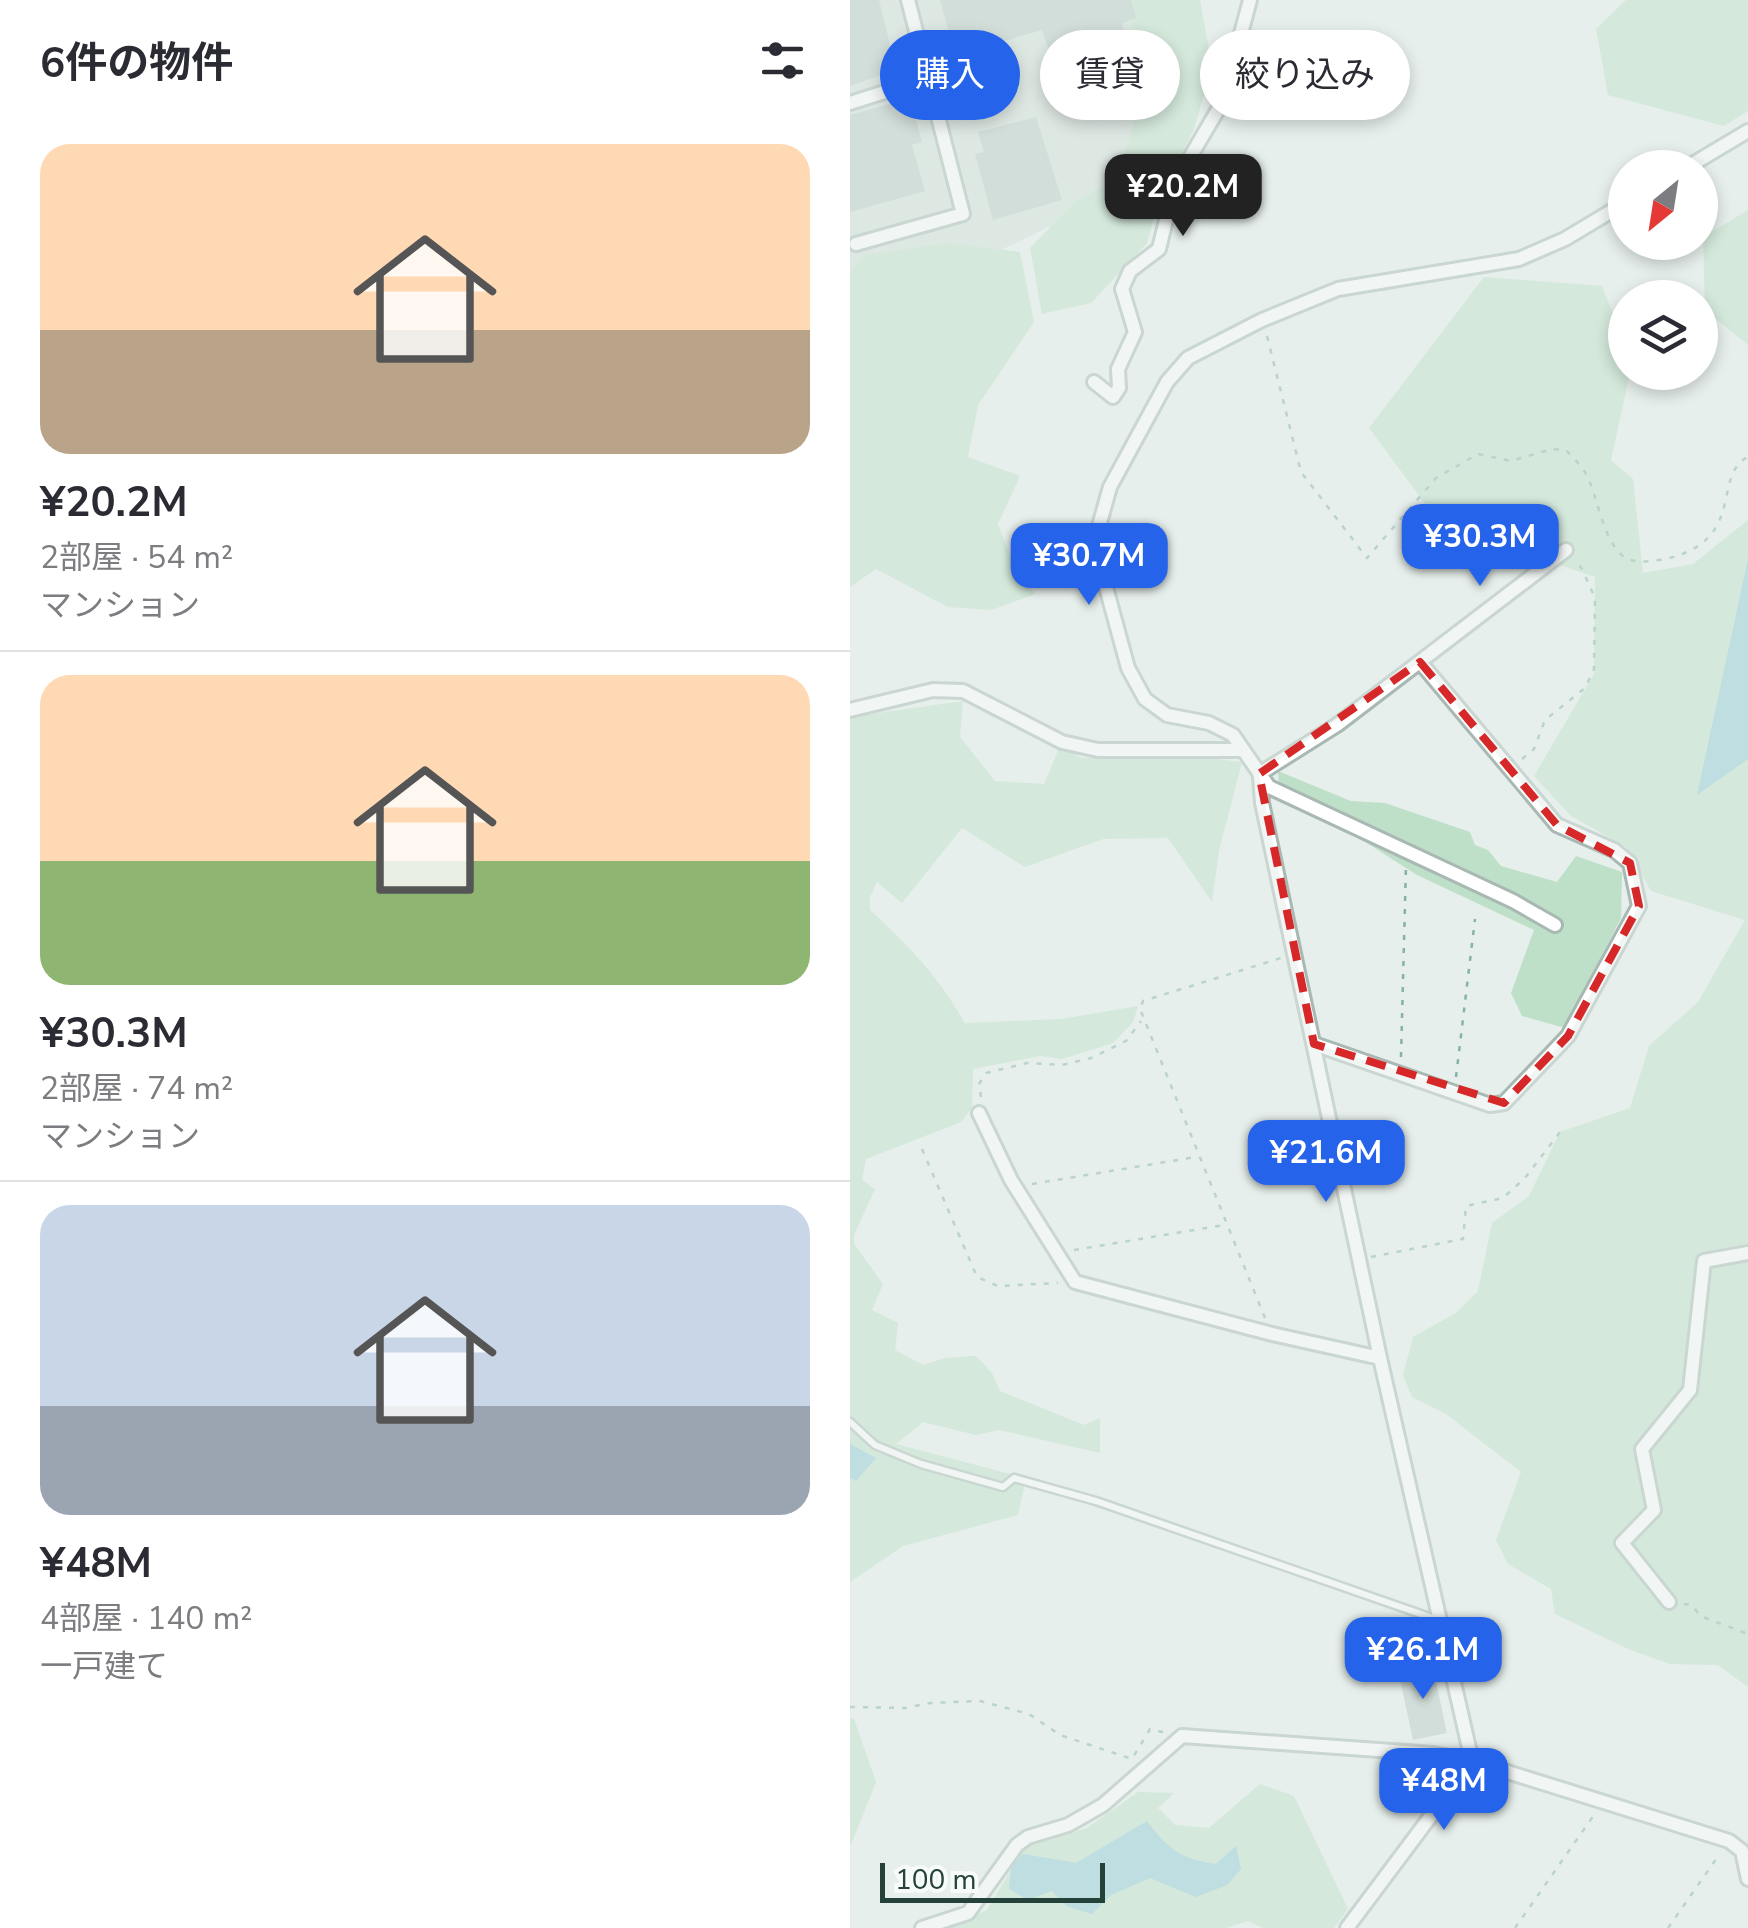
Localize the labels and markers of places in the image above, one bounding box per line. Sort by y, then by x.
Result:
pin: ¥20.2M [1102,154,1264,239]
pin: ¥30.3M [1399,504,1561,589]
pin: ¥30.7M [1008,523,1170,608]
pin: ¥21.6M [1245,1120,1407,1205]
pin: ¥26.1M [1342,1617,1504,1702]
pin: ¥48M [1385,1748,1503,1833]

